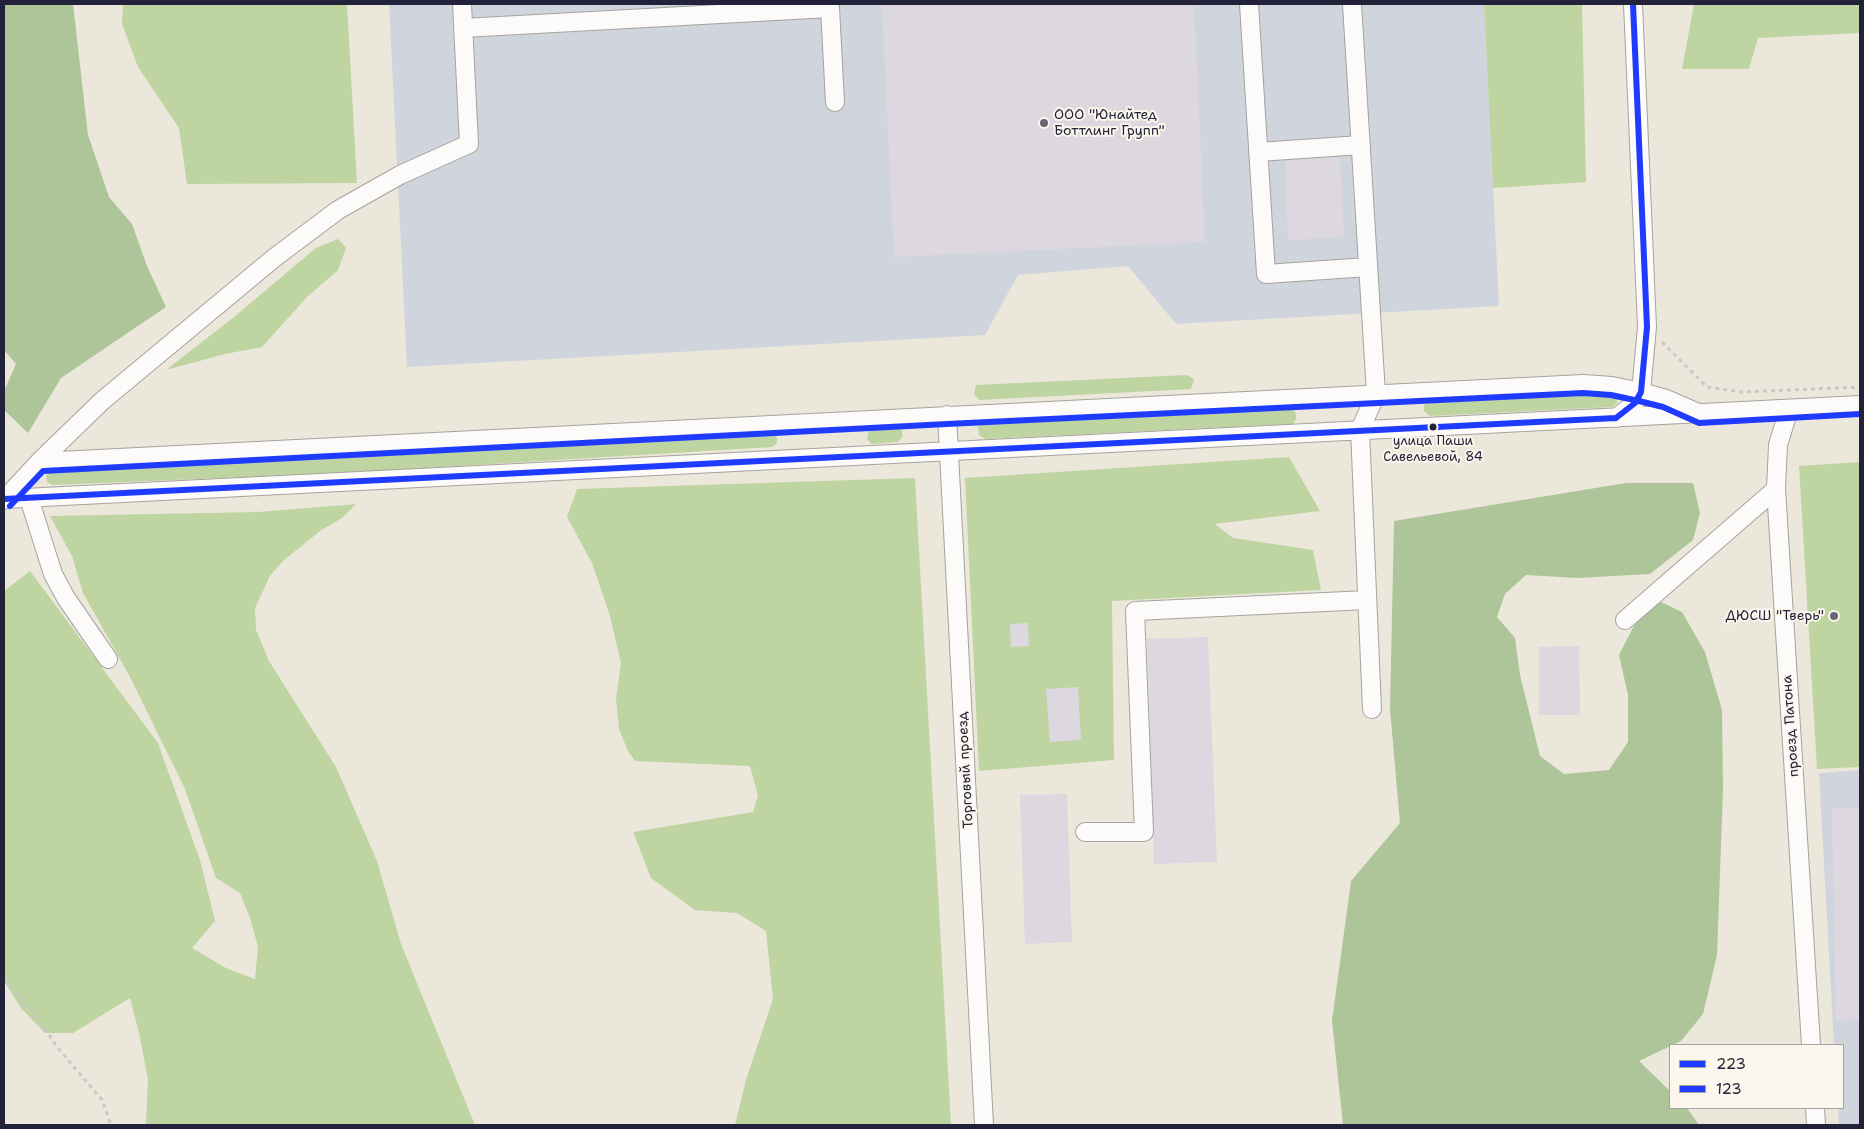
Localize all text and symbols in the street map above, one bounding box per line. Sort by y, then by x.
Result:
place label: ООО "Юнайтед Боттлинг Групп" [1054,107,1165,140]
marker: ООО "Юнайтед Боттлинг Групп" [1038,117,1050,129]
marker: улица Паши Савельевой, 84 [1428,422,1438,432]
place label: улица Паши Савельевой, 84 [1383,434,1483,465]
place label: ДЮСШ "Тверь" [1725,608,1824,624]
marker: ДЮСШ "Тверь" [1828,610,1840,622]
street label: проезд Патона [1779,674,1803,778]
street label: Торговый проезд [955,711,977,829]
legend [1669,1044,1844,1109]
text: 223 [1716,1054,1746,1074]
text: 123 [1716,1079,1742,1099]

